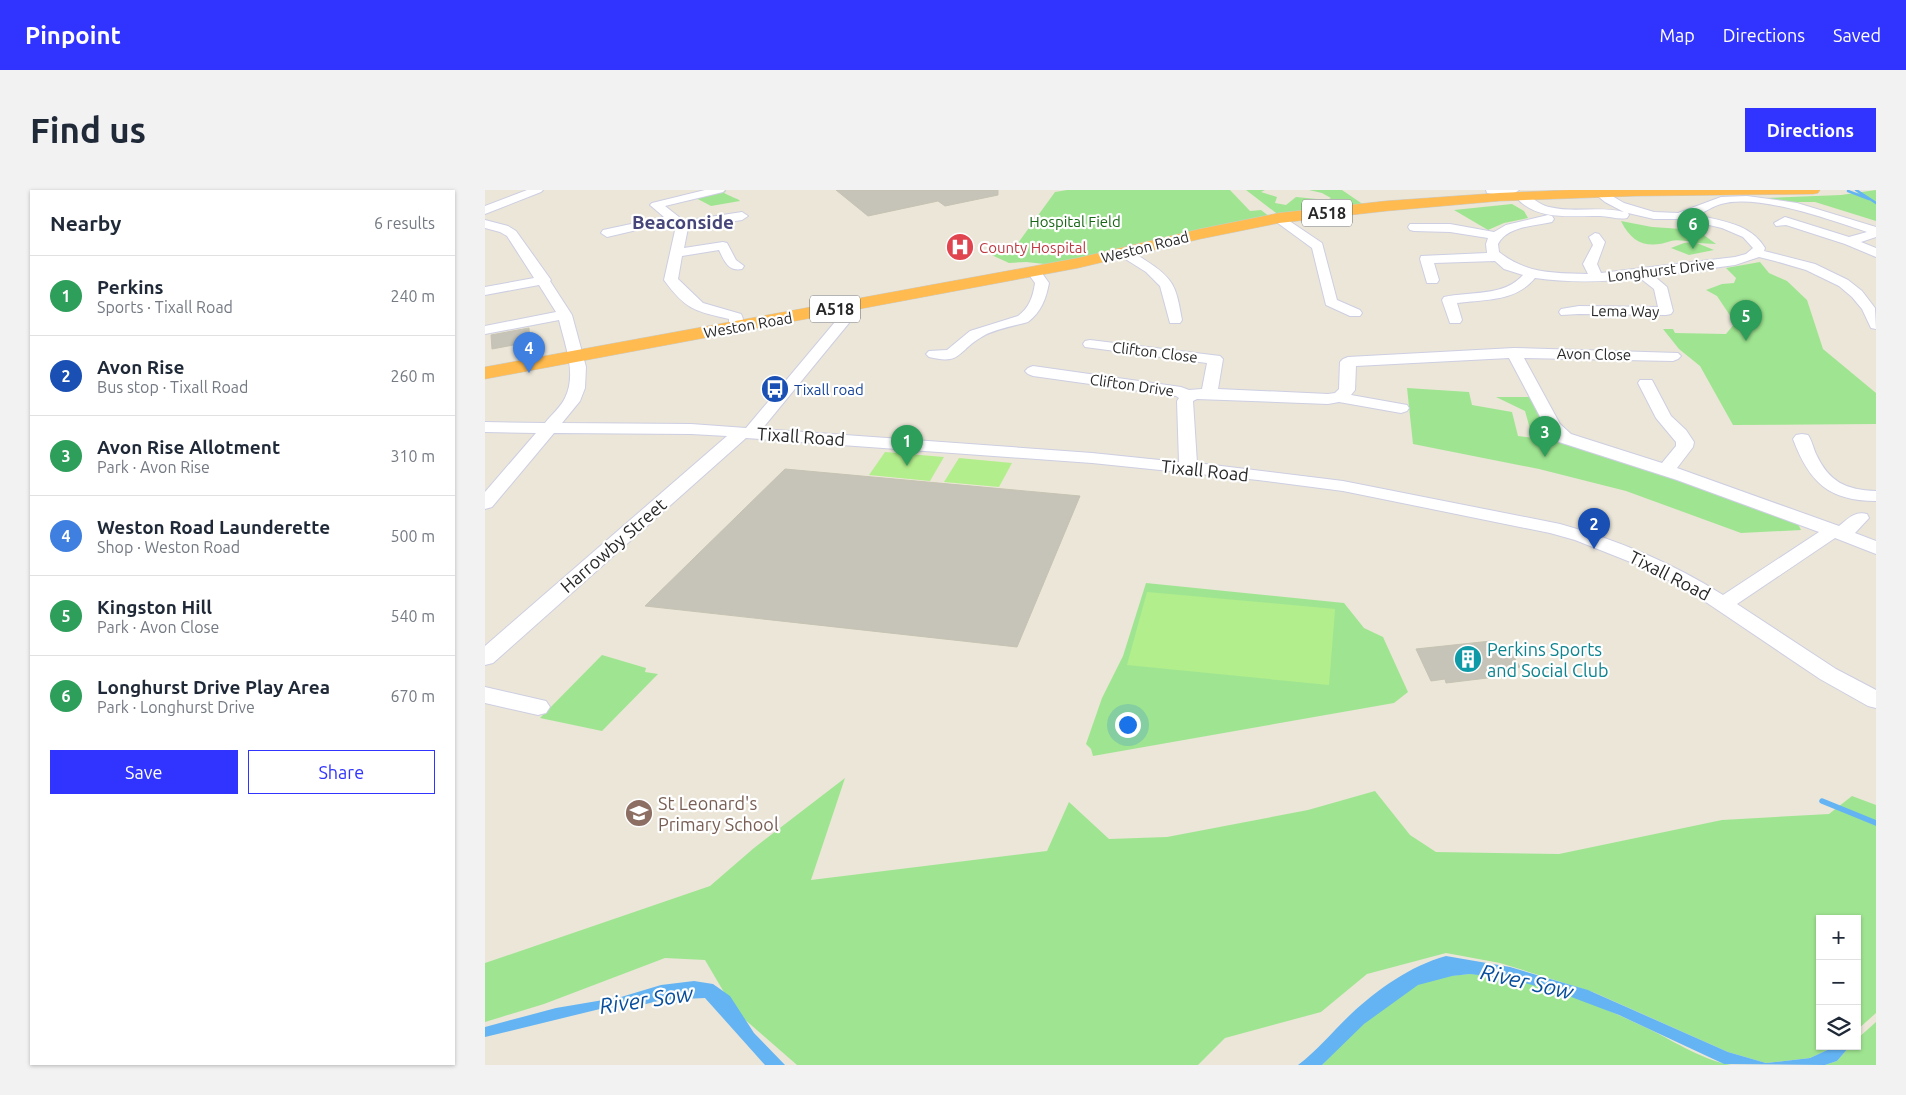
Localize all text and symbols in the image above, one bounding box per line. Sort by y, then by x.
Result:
text: Pinpoint [25,22,121,49]
text: Map [1659,25,1695,45]
text: Directions [1723,25,1805,45]
text: Saved [1833,25,1881,45]
button: Directions [1745,108,1876,152]
text: Find us [30,110,146,150]
road number: A518 [1302,199,1352,226]
pin: 6 [1677,208,1709,249]
text: Nearby [50,211,121,235]
district label: Beaconside [632,211,734,233]
park label: Hospital Field [1029,213,1121,230]
text: 6 results [374,214,435,232]
street label: Weston Road [1099,228,1191,266]
hospital icon: County Hospital [945,232,975,262]
place label: County Hospital [979,239,1086,256]
street label: Longhurst Drive [1607,255,1715,285]
text: Perkins [97,276,164,298]
text: 1 [61,287,71,305]
text: 240 m [390,287,435,305]
road number: A518 [810,296,860,322]
text: Sports · Tixall Road [97,298,233,316]
pin: 5 [1730,300,1762,341]
street label: Lema Way [1591,302,1659,320]
street label: Weston Road [702,309,794,341]
pin: 4 [513,332,545,373]
street label: Clifton Close [1111,338,1199,366]
street label: Avon Close [1557,345,1631,363]
text: Avon Rise [97,356,184,378]
text: 2 [61,367,71,385]
text: 260 m [390,367,435,385]
street label: Clifton Drive [1089,371,1175,399]
bus stop icon: Tixall road [760,374,790,404]
text: Bus stop · Tixall Road [97,378,248,396]
place label: Tixall road [794,381,864,398]
pin: 3 [1529,416,1561,457]
street label: Tixall Road [756,423,846,449]
pin: 1 [891,425,923,466]
text: Avon Rise Allotment [97,436,280,458]
text: 3 [61,447,71,465]
text: 310 m [390,447,435,465]
street label: Tixall Road [1160,455,1250,485]
text: Park · Avon Rise [97,458,210,476]
street label: Harrowby Street [556,494,670,596]
pin: 2 [1578,508,1610,549]
text: Weston Road Launderette [97,516,330,538]
text: 4 [61,527,71,545]
text: 500 m [390,527,435,545]
text: Shop · Weston Road [97,538,240,556]
street label: Tixall Road [1626,546,1714,604]
text: Kingston Hill [97,596,212,618]
text: 5 [61,607,71,625]
text: 540 m [390,607,435,625]
text: Park · Avon Close [97,618,219,636]
place label: Perkins Sports and Social Club [1487,639,1609,680]
building icon: Perkins Sports and Social Club [1453,644,1483,674]
text: Longhurst Drive Play Area [97,676,330,698]
text: 6 [61,687,71,705]
text: 670 m [390,687,435,705]
text: Park · Longhurst Drive [97,698,255,716]
your location [1115,712,1141,738]
button: Save [50,750,238,794]
button: Share [248,750,435,794]
place label: St Leonard's Primary School [658,793,779,834]
school or university icon: St Leonard's Primary School [624,798,654,828]
map controls [1816,915,1861,1050]
button: + [1816,915,1861,960]
water label: River Sow [1478,958,1576,1004]
button: − [1816,960,1861,1005]
water label: River Sow [598,980,695,1018]
button: layers [1816,1005,1861,1050]

